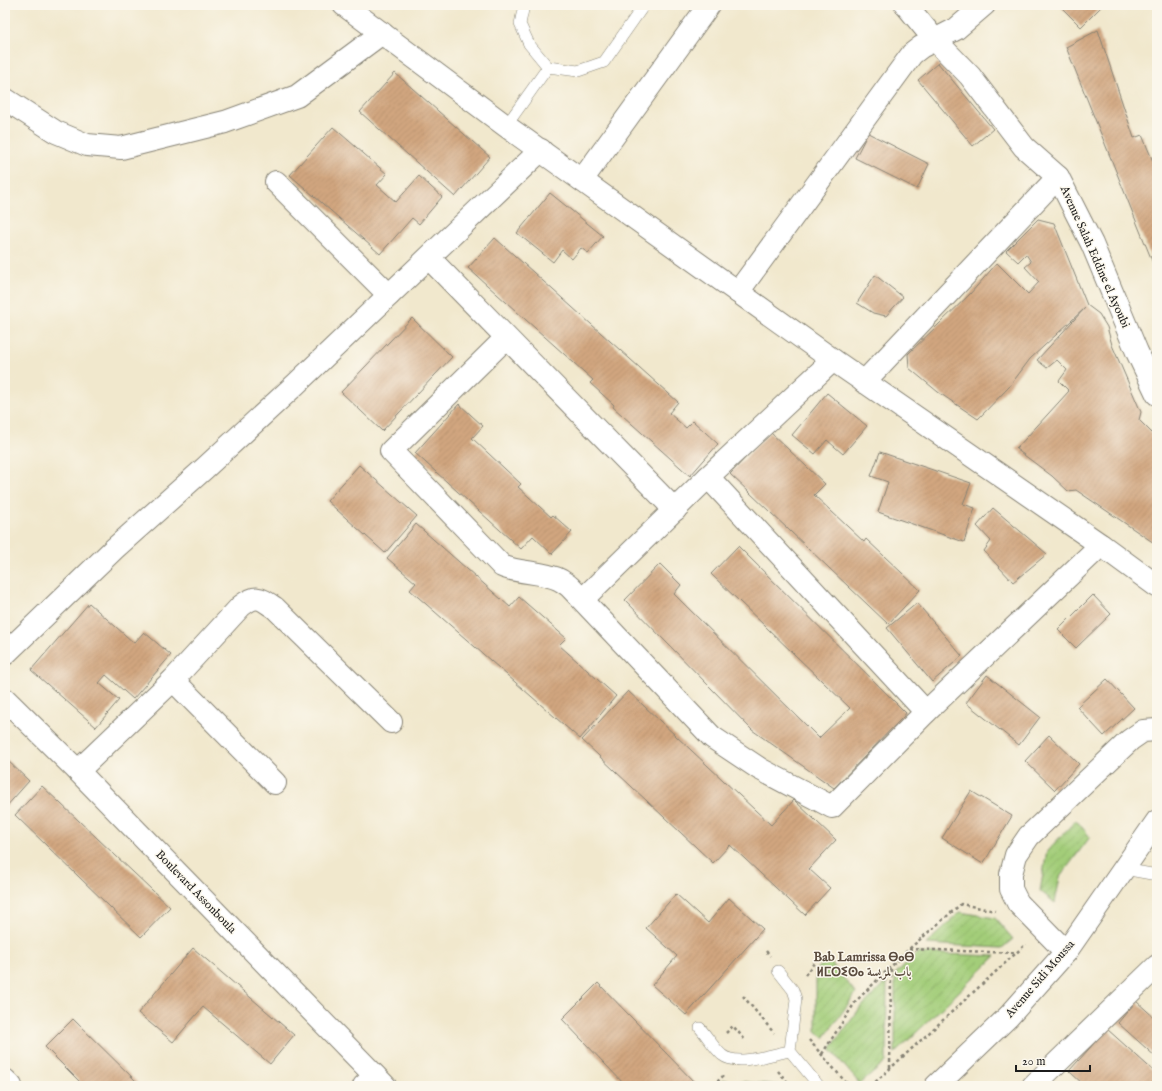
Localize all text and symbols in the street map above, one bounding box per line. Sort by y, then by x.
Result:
street label: Avenue Salah Eddine el Ayoubi [1056,183,1133,330]
street label: Boulevard Assonboula [152,847,240,937]
street label: Avenue Sidi Moussa [1001,936,1078,1022]
district label: Bab Lamrissa ⴱⴰⴱ ⵍⵎⵔⵉⵙⴰ باب لمريسة [814,949,914,981]
scale bar [1016,1047,1090,1073]
text: 20 m [1022,1054,1045,1069]

